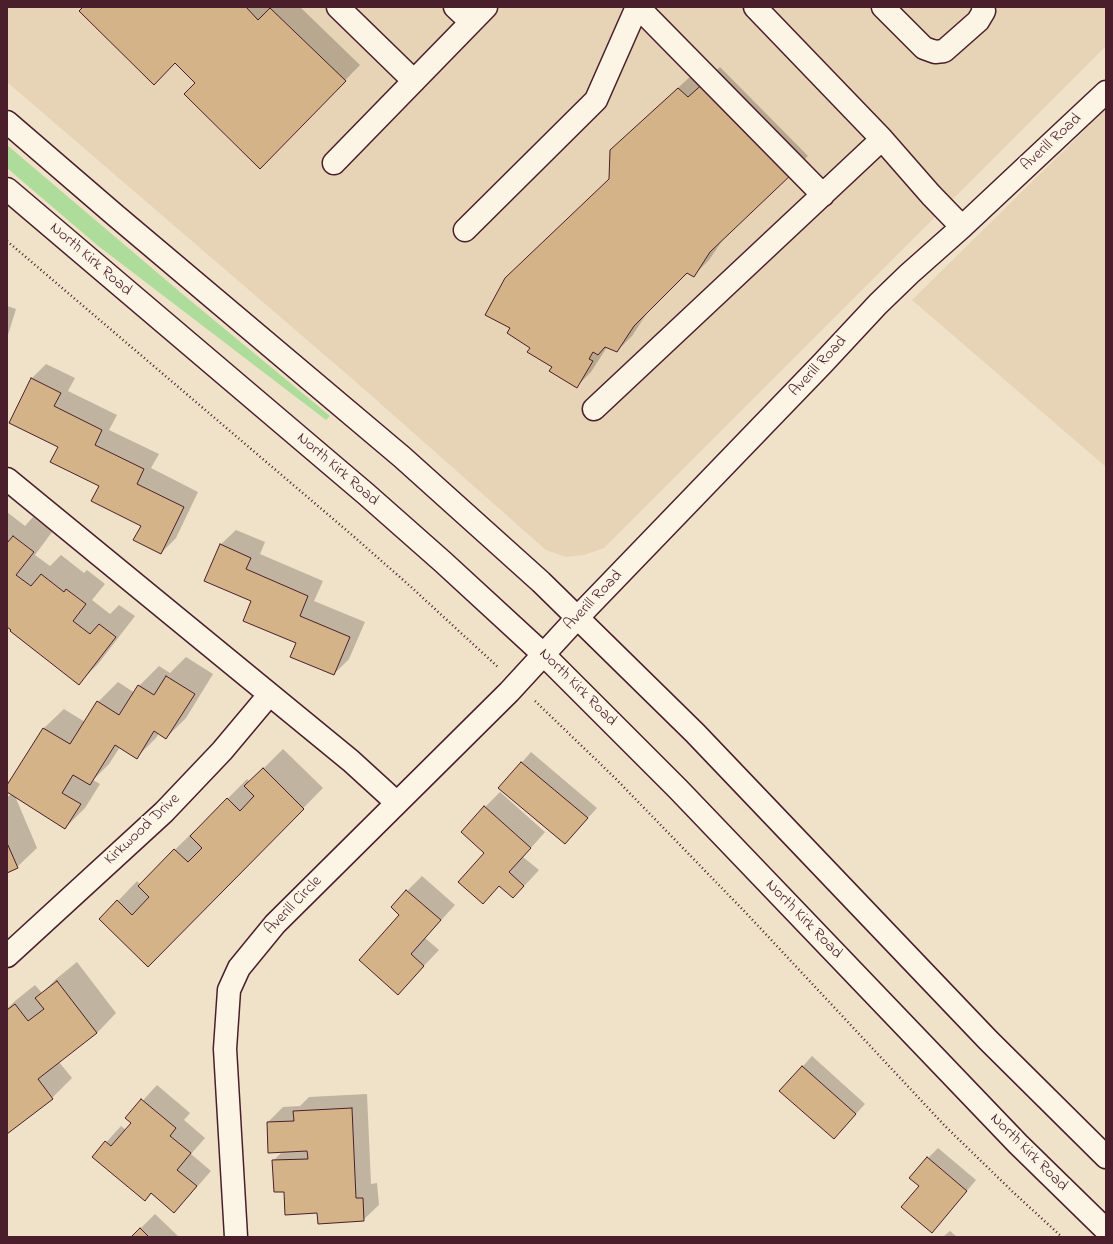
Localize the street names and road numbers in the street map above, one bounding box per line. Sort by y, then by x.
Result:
street label: Averill Road [1018,110,1086,176]
street label: North Kirk Road [45,219,135,301]
street label: Averill Road [786,333,852,401]
street label: North Kirk Road [292,429,382,511]
street label: Averill Road [561,567,627,635]
street label: North Kirk Road [534,645,620,731]
street label: Kirkwood Drive [101,790,185,870]
street label: Averill Circle [261,873,327,939]
street label: North Kirk Road [761,876,845,964]
street label: North Kirk Road [985,1110,1071,1196]

